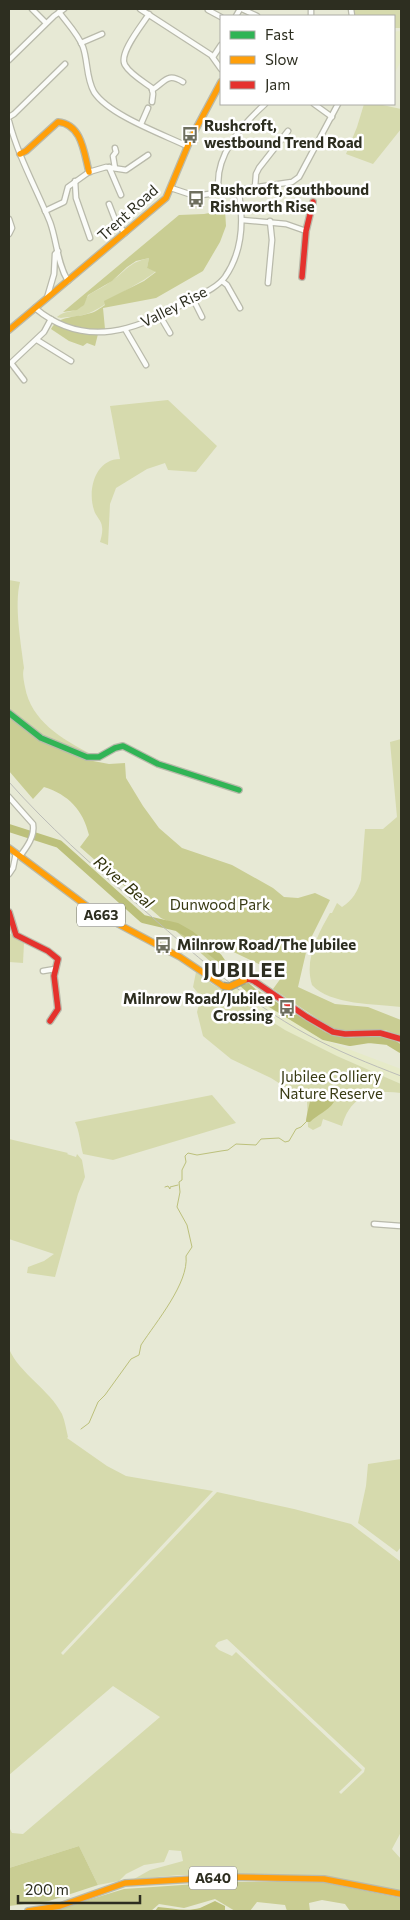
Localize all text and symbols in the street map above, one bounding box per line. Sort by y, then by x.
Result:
legend [220,15,395,105]
text: Fast [265,25,294,43]
text: Slow [265,50,298,68]
text: Jam [265,75,290,93]
place label: Rushcroft, westbound Trend Road [204,116,362,151]
bus stop icon: Rushcroft, westbound Trend Road [180,125,200,145]
place label: Rushcroft, southbound Rishworth Rise [210,180,369,215]
street label: Trent Road [94,181,161,244]
bus stop icon: Rushcroft, southbound Rishworth Rise [186,189,206,209]
street label: Valley Rise [137,282,210,330]
water label: River Beal [91,851,159,913]
park label: Dunwood Park [170,895,270,913]
road number: A663 [77,904,125,926]
bus stop icon: Milnrow Road/The Jubilee [153,935,173,955]
place label: Milnrow Road/The Jubilee [177,935,356,953]
district label: JUBILEE [204,957,286,981]
place label: Milnrow Road/Jubilee Crossing [123,989,273,1024]
bus stop icon: Milnrow Road/Jubilee Crossing [277,998,297,1018]
park label: Jubilee Colliery Nature Reserve [279,1067,383,1102]
road number: A640 [189,1866,237,1890]
scale bar [18,1872,140,1904]
text: 200 m [25,1880,69,1898]

